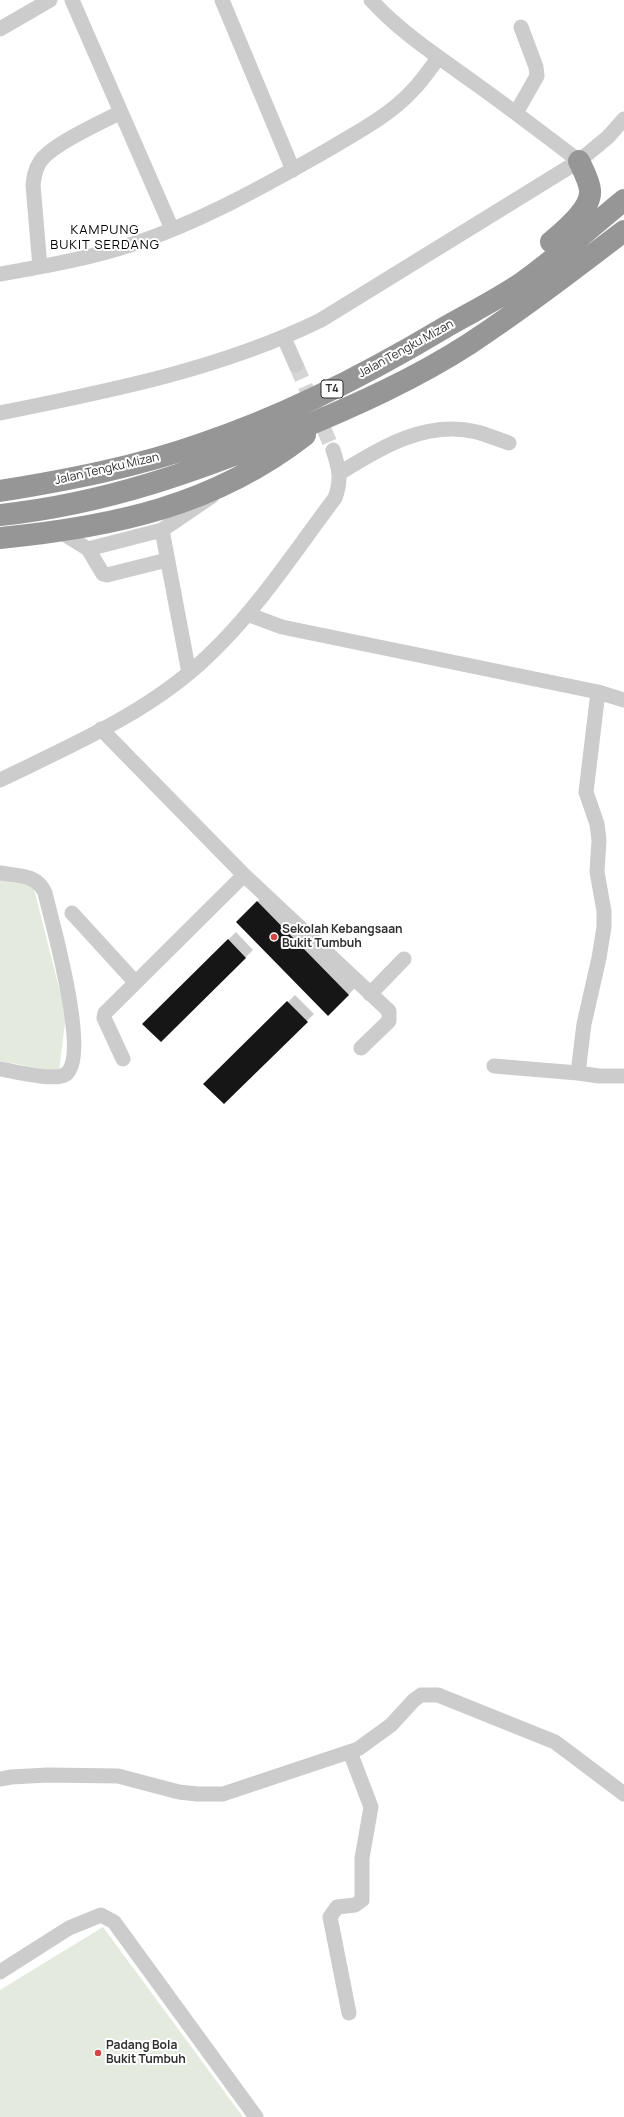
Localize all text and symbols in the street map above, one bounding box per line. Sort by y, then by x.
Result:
district label: KAMPUNG BUKIT SERDANG [50,222,160,253]
street label: Jalan Tengku Mizan [356,317,456,381]
road number: T4 [321,380,343,398]
street label: Jalan Tengku Mizan [53,450,161,488]
place label: Sekolah Kebangsaan Bukit Tumbuh [282,923,403,951]
marker: Sekolah Kebangsaan Bukit Tumbuh [269,932,279,942]
place label: Padang Bola Bukit Tumbuh [106,2039,186,2067]
marker: Padang Bola Bukit Tumbuh [93,2048,103,2058]

